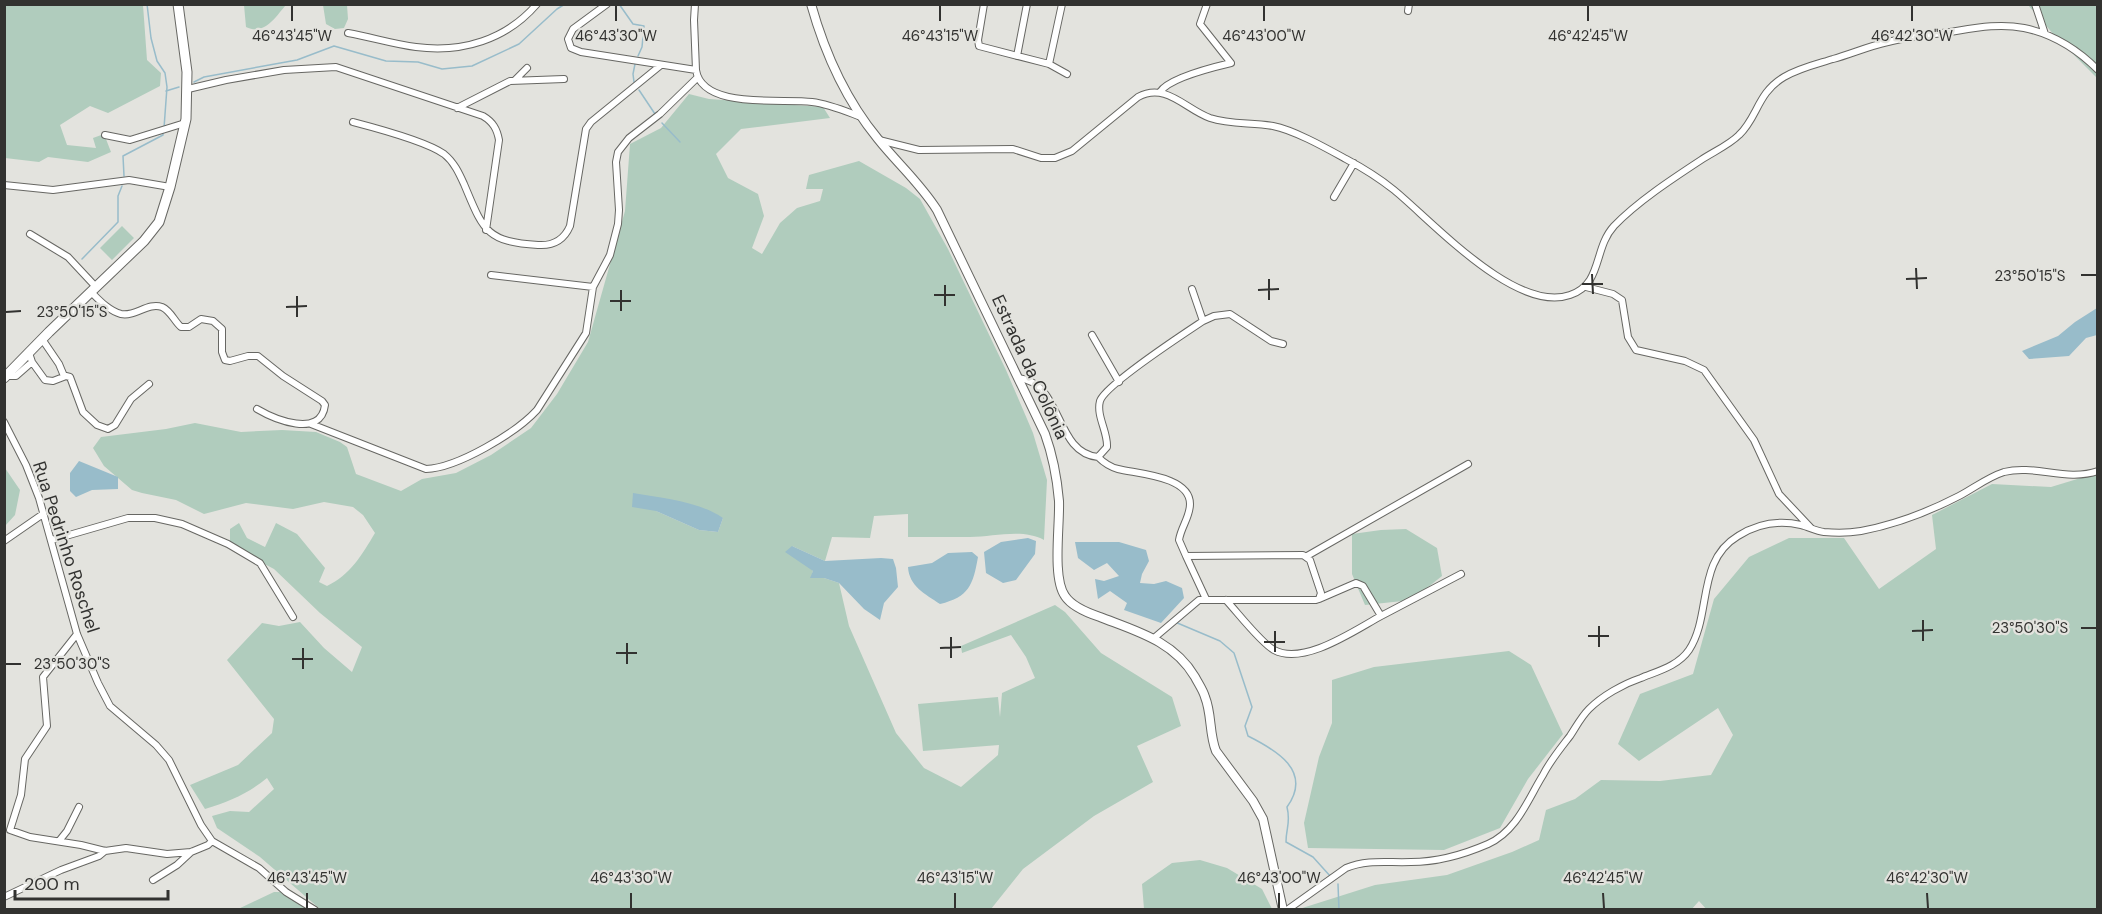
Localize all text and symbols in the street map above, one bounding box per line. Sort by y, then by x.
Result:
text: 46°43'45"W [252,26,333,46]
text: 46°43'30"W [575,26,657,46]
text: 46°43'15"W [902,26,979,46]
text: 46°43'00"W [1222,26,1306,46]
text: 46°42'45"W [1548,26,1628,46]
text: 46°42'30"W [1871,26,1953,46]
text: 23°50'15"S [1994,266,2066,286]
street label: Estrada da Colônia [986,291,1074,443]
text: 23°50'15"S [36,302,108,322]
street label: Rua Pedrinho Roschel [27,458,105,636]
text: 23°50'30"S [1992,618,2069,638]
text: 23°50'30"S [34,654,111,674]
scale bar [15,863,168,901]
text: 46°43'45"W [267,868,348,888]
text: 46°43'30"W [590,868,672,888]
text: 46°43'15"W [917,868,994,888]
text: 46°43'00"W [1237,868,1321,888]
text: 46°42'45"W [1563,868,1643,888]
text: 46°42'30"W [1886,868,1968,888]
text: 200 m [24,872,80,896]

